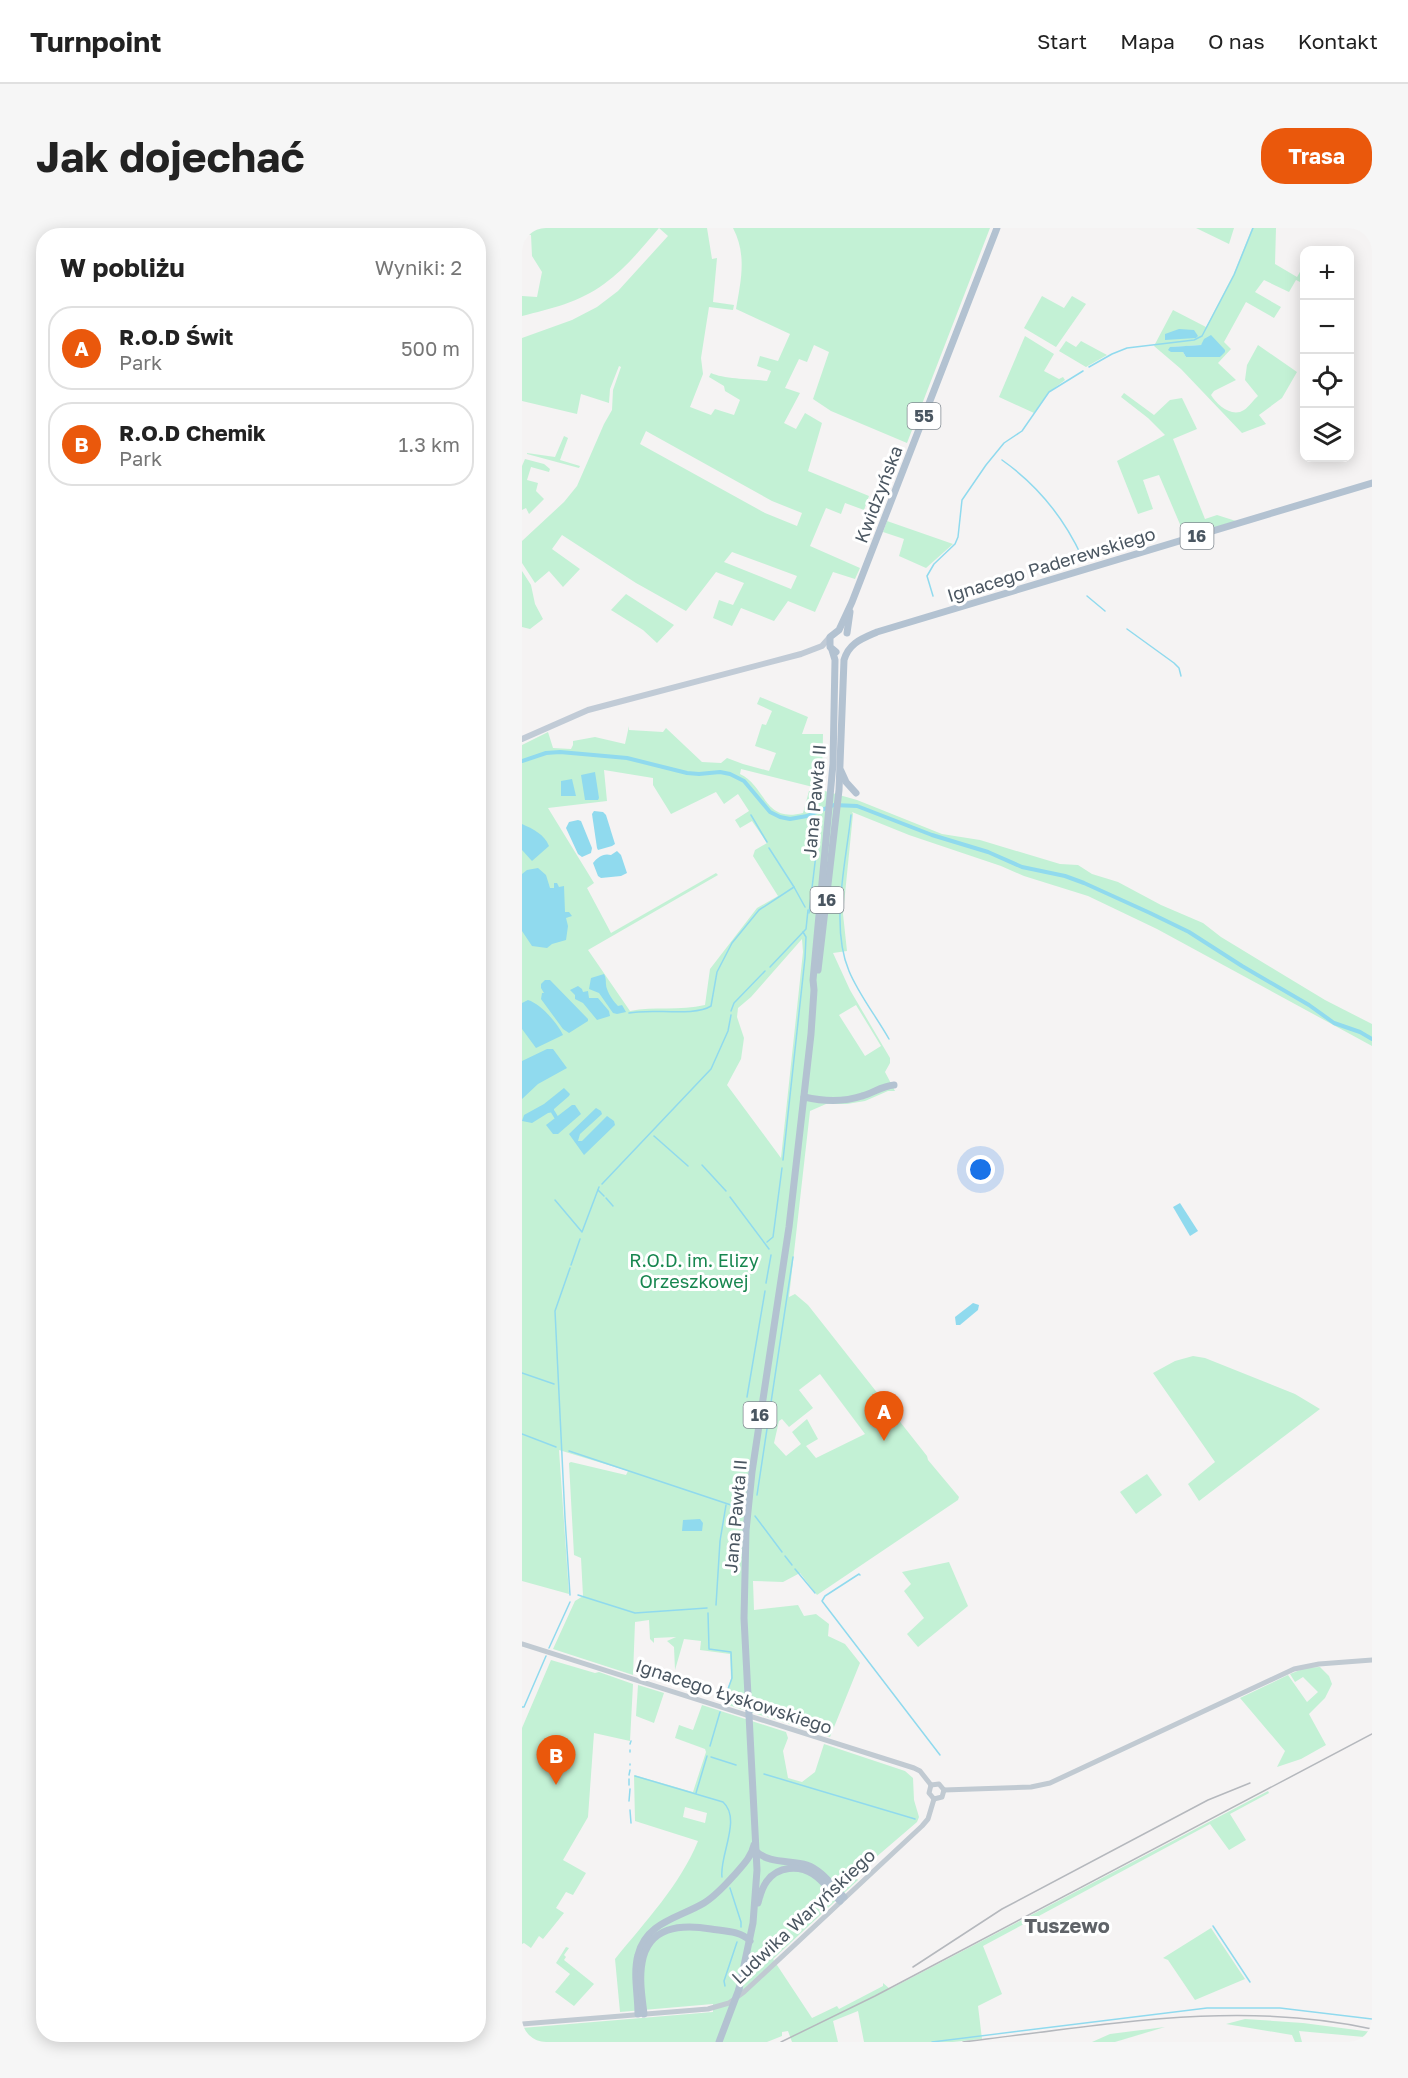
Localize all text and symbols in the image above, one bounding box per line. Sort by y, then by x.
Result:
text: Turnpoint [30,25,161,58]
text: Start [1037,28,1087,54]
text: Mapa [1120,28,1175,54]
text: O nas [1208,28,1265,54]
text: Kontakt [1298,28,1378,54]
button: Trasa [1261,128,1372,184]
text: Jak dojechać [36,131,305,181]
map controls [1300,246,1354,462]
button: + [1300,246,1354,300]
text: W pobliżu [60,252,185,283]
text: Wyniki: 2 [375,255,462,279]
button: − [1300,300,1354,354]
text: R.O.D Świt [119,323,233,350]
text: A [74,336,89,360]
text: 500 m [401,336,460,360]
text: Park [119,350,162,374]
button: locate [1300,354,1354,408]
road number: 55 [908,403,940,429]
button: layers [1300,408,1354,462]
text: R.O.D Chemik [119,419,266,446]
text: B [74,432,89,456]
text: 1.3 km [399,432,460,456]
street label: Kwidzyńska [849,442,907,546]
text: Park [119,446,162,470]
street label: Ignacego Paderewskiego [944,522,1158,606]
road number: 16 [1180,523,1214,549]
street label: Jana Pawła II [798,743,830,859]
road number: 16 [810,887,844,913]
your location [966,1155,995,1184]
park label: R.O.D. im. Elizy Orzeszkowej [629,1249,759,1292]
pin: A [864,1392,904,1441]
road number: 16 [744,1402,776,1428]
street label: Jana Pawła II [719,1458,751,1574]
street label: Ignacego Łyskowskiego [633,1654,835,1738]
pin: B [537,1736,576,1785]
street label: Ludwika Waryńskiego [727,1844,879,1988]
district label: Tuszewo [1024,1913,1110,1937]

